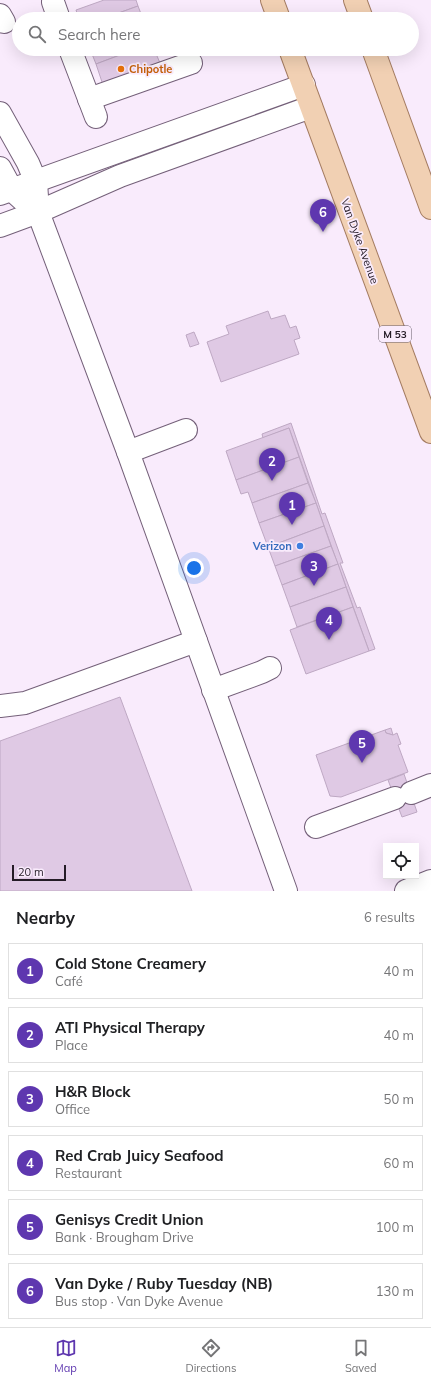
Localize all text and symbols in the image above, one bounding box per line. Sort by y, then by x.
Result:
search box [12,12,419,56]
icon: search [26,23,48,45]
text: Search here [58,25,140,44]
place label: Chipotle [129,62,172,76]
marker: Chipotle [116,64,126,74]
street label: Van Dyke Avenue [338,196,382,286]
pin: 6 [310,199,336,232]
road number: M 53 [379,326,411,342]
pin: 2 [259,448,285,481]
pin: 1 [279,492,305,525]
place label: Verizon [252,539,292,553]
marker: Verizon [295,541,305,551]
pin: 3 [301,553,327,586]
your location [184,558,204,578]
pin: 4 [316,607,342,640]
pin: 5 [349,730,375,763]
map controls [383,843,419,879]
button: locate [383,843,419,879]
scale bar [12,863,66,882]
text: 20 m [18,865,44,879]
text: Nearby [16,907,75,928]
text: 6 results [364,909,415,925]
text: Cold Stone Creamery [55,954,206,973]
text: 1 [26,963,34,979]
text: 40 m [384,963,414,979]
text: Café [55,973,83,989]
text: ATI Physical Therapy [55,1018,205,1037]
text: 2 [26,1027,34,1043]
text: 40 m [384,1027,414,1043]
text: Place [55,1037,88,1053]
text: H&R Block [55,1082,131,1101]
text: 3 [26,1091,34,1107]
text: 50 m [384,1091,414,1107]
text: Office [55,1101,90,1117]
text: Red Crab Juicy Seafood [55,1146,224,1165]
text: 4 [26,1155,34,1171]
text: 60 m [384,1155,414,1171]
text: Restaurant [55,1165,122,1181]
text: Genisys Credit Union [55,1210,204,1229]
text: 5 [26,1219,34,1235]
text: 100 m [376,1219,414,1235]
text: Bank · Brougham Drive [55,1229,194,1245]
text: Van Dyke / Ruby Tuesday (NB) [55,1274,273,1293]
text: 6 [26,1283,34,1299]
text: 130 m [376,1283,414,1299]
text: Bus stop · Van Dyke Avenue [55,1293,223,1309]
tab: Map [54,1337,77,1375]
tab: Directions [186,1337,236,1375]
tab: Saved [345,1337,377,1375]

